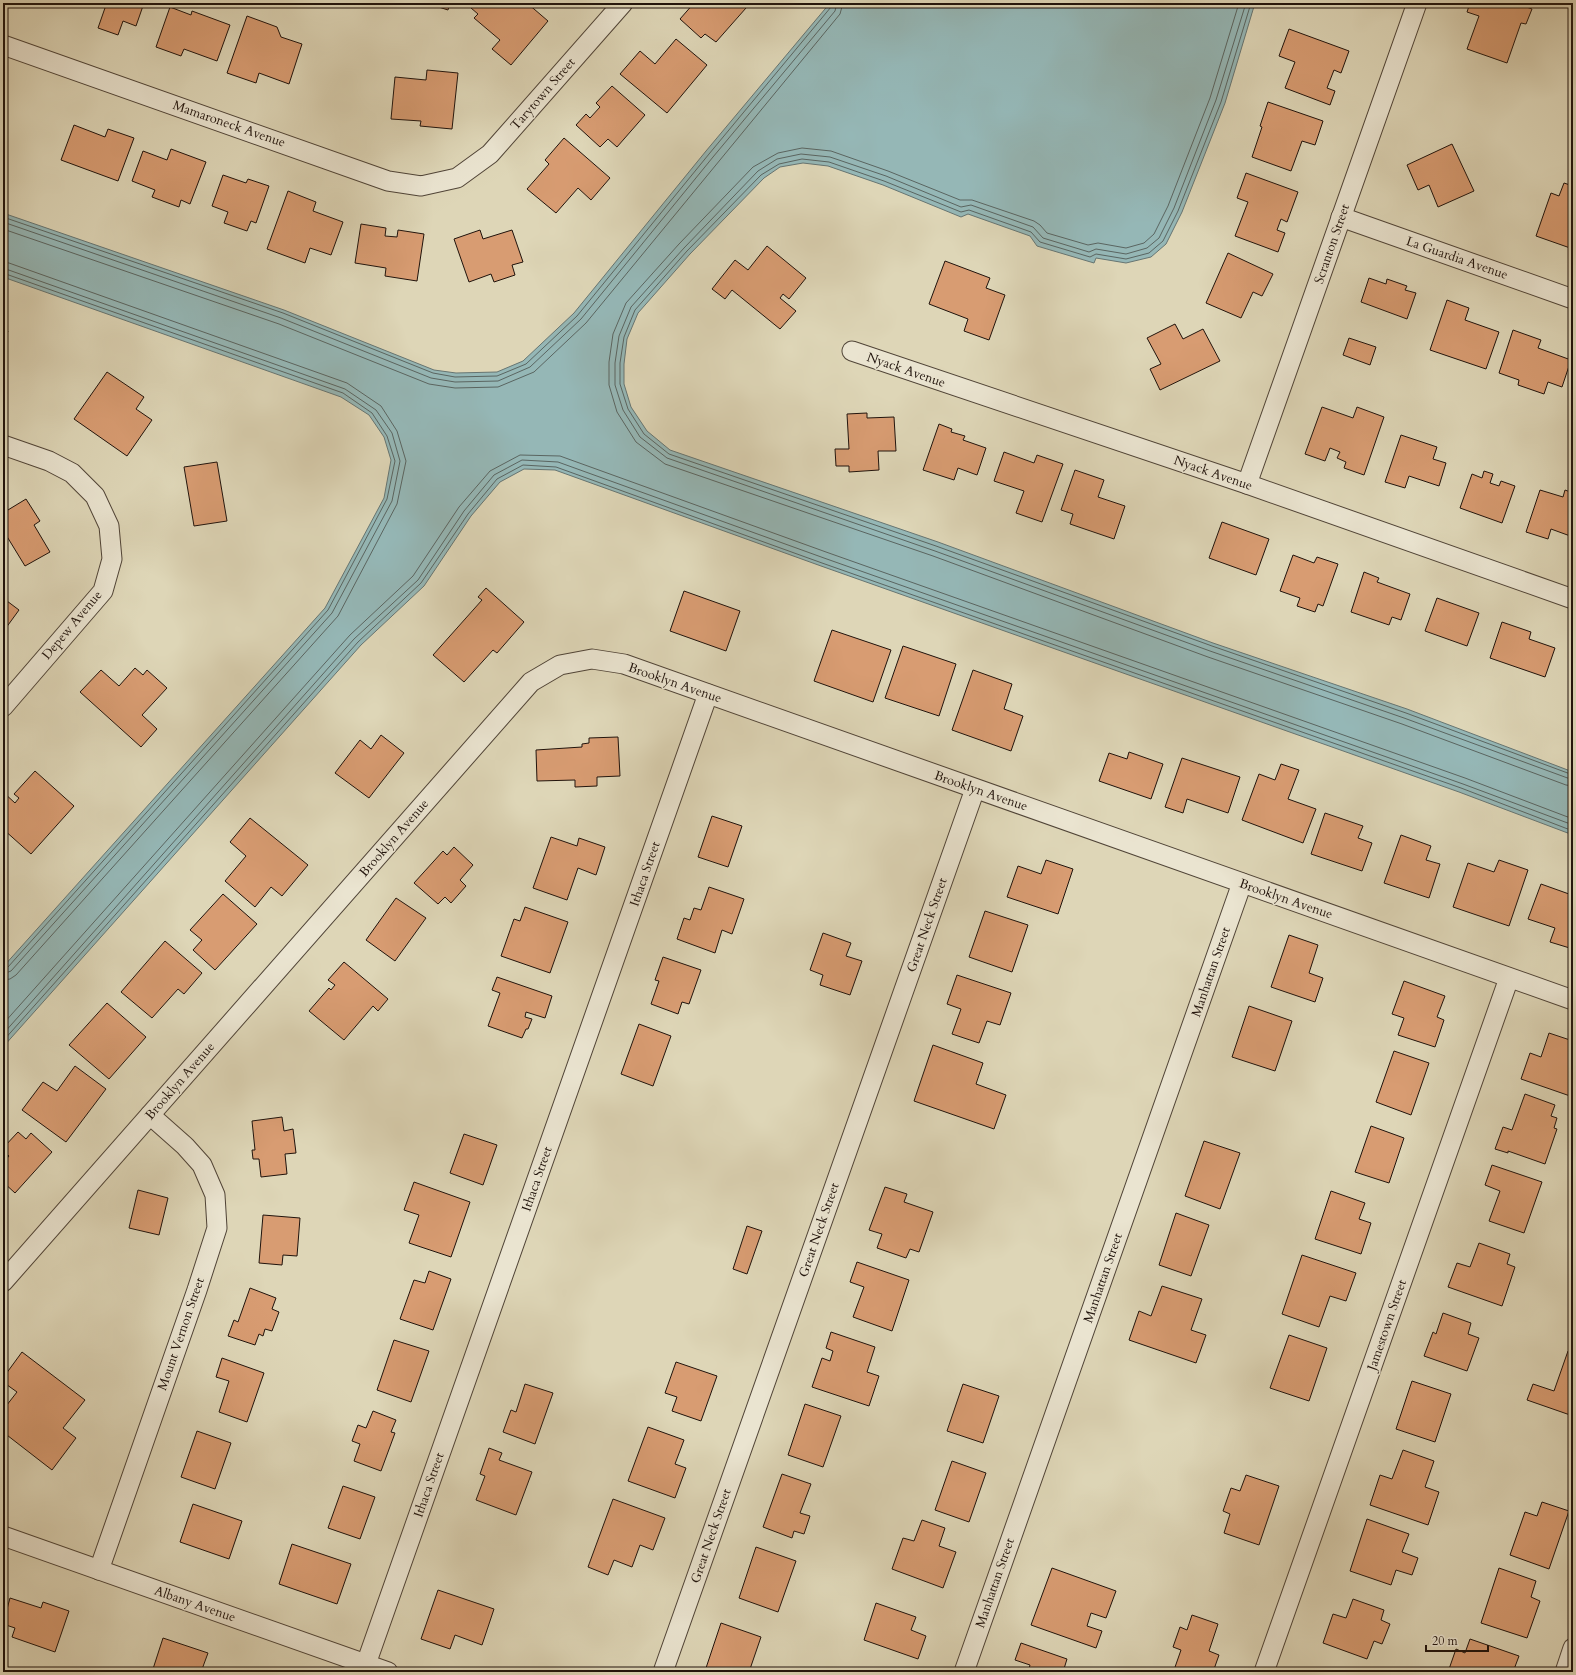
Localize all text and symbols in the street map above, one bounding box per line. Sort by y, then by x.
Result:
street label: Tarytown Street [507,54,579,134]
street label: Mamaroneck Avenue [170,96,288,152]
street label: Scranton Street [1310,202,1354,286]
street label: La Guardia Avenue [1404,232,1510,284]
street label: Nyack Avenue [864,348,948,392]
street label: Nyack Avenue [1171,451,1255,495]
street label: Depew Avenue [38,586,106,663]
street label: Brooklyn Avenue [626,659,724,707]
street label: Brooklyn Avenue [932,767,1030,815]
street label: Brooklyn Avenue [355,795,433,881]
street label: Ithaca Street [625,839,665,909]
street label: Great Neck Street [902,875,952,975]
street label: Brooklyn Avenue [1237,875,1335,923]
street label: Manhattan Street [1187,925,1235,1019]
street label: Brooklyn Avenue [141,1038,219,1124]
street label: Ithaca Street [517,1144,557,1214]
street label: Great Neck Street [794,1180,844,1280]
street label: Manhattan Street [1079,1231,1127,1325]
street label: Mount Vernon Street [153,1275,209,1393]
street label: Jamestown Street [1362,1277,1411,1375]
street label: Ithaca Street [409,1450,449,1520]
street label: Great Neck Street [686,1486,736,1586]
street label: Manhattan Street [971,1536,1019,1630]
street label: Albany Avenue [152,1582,238,1626]
scale bar [1426,1627,1488,1653]
text: 20 m [1432,1633,1459,1649]

